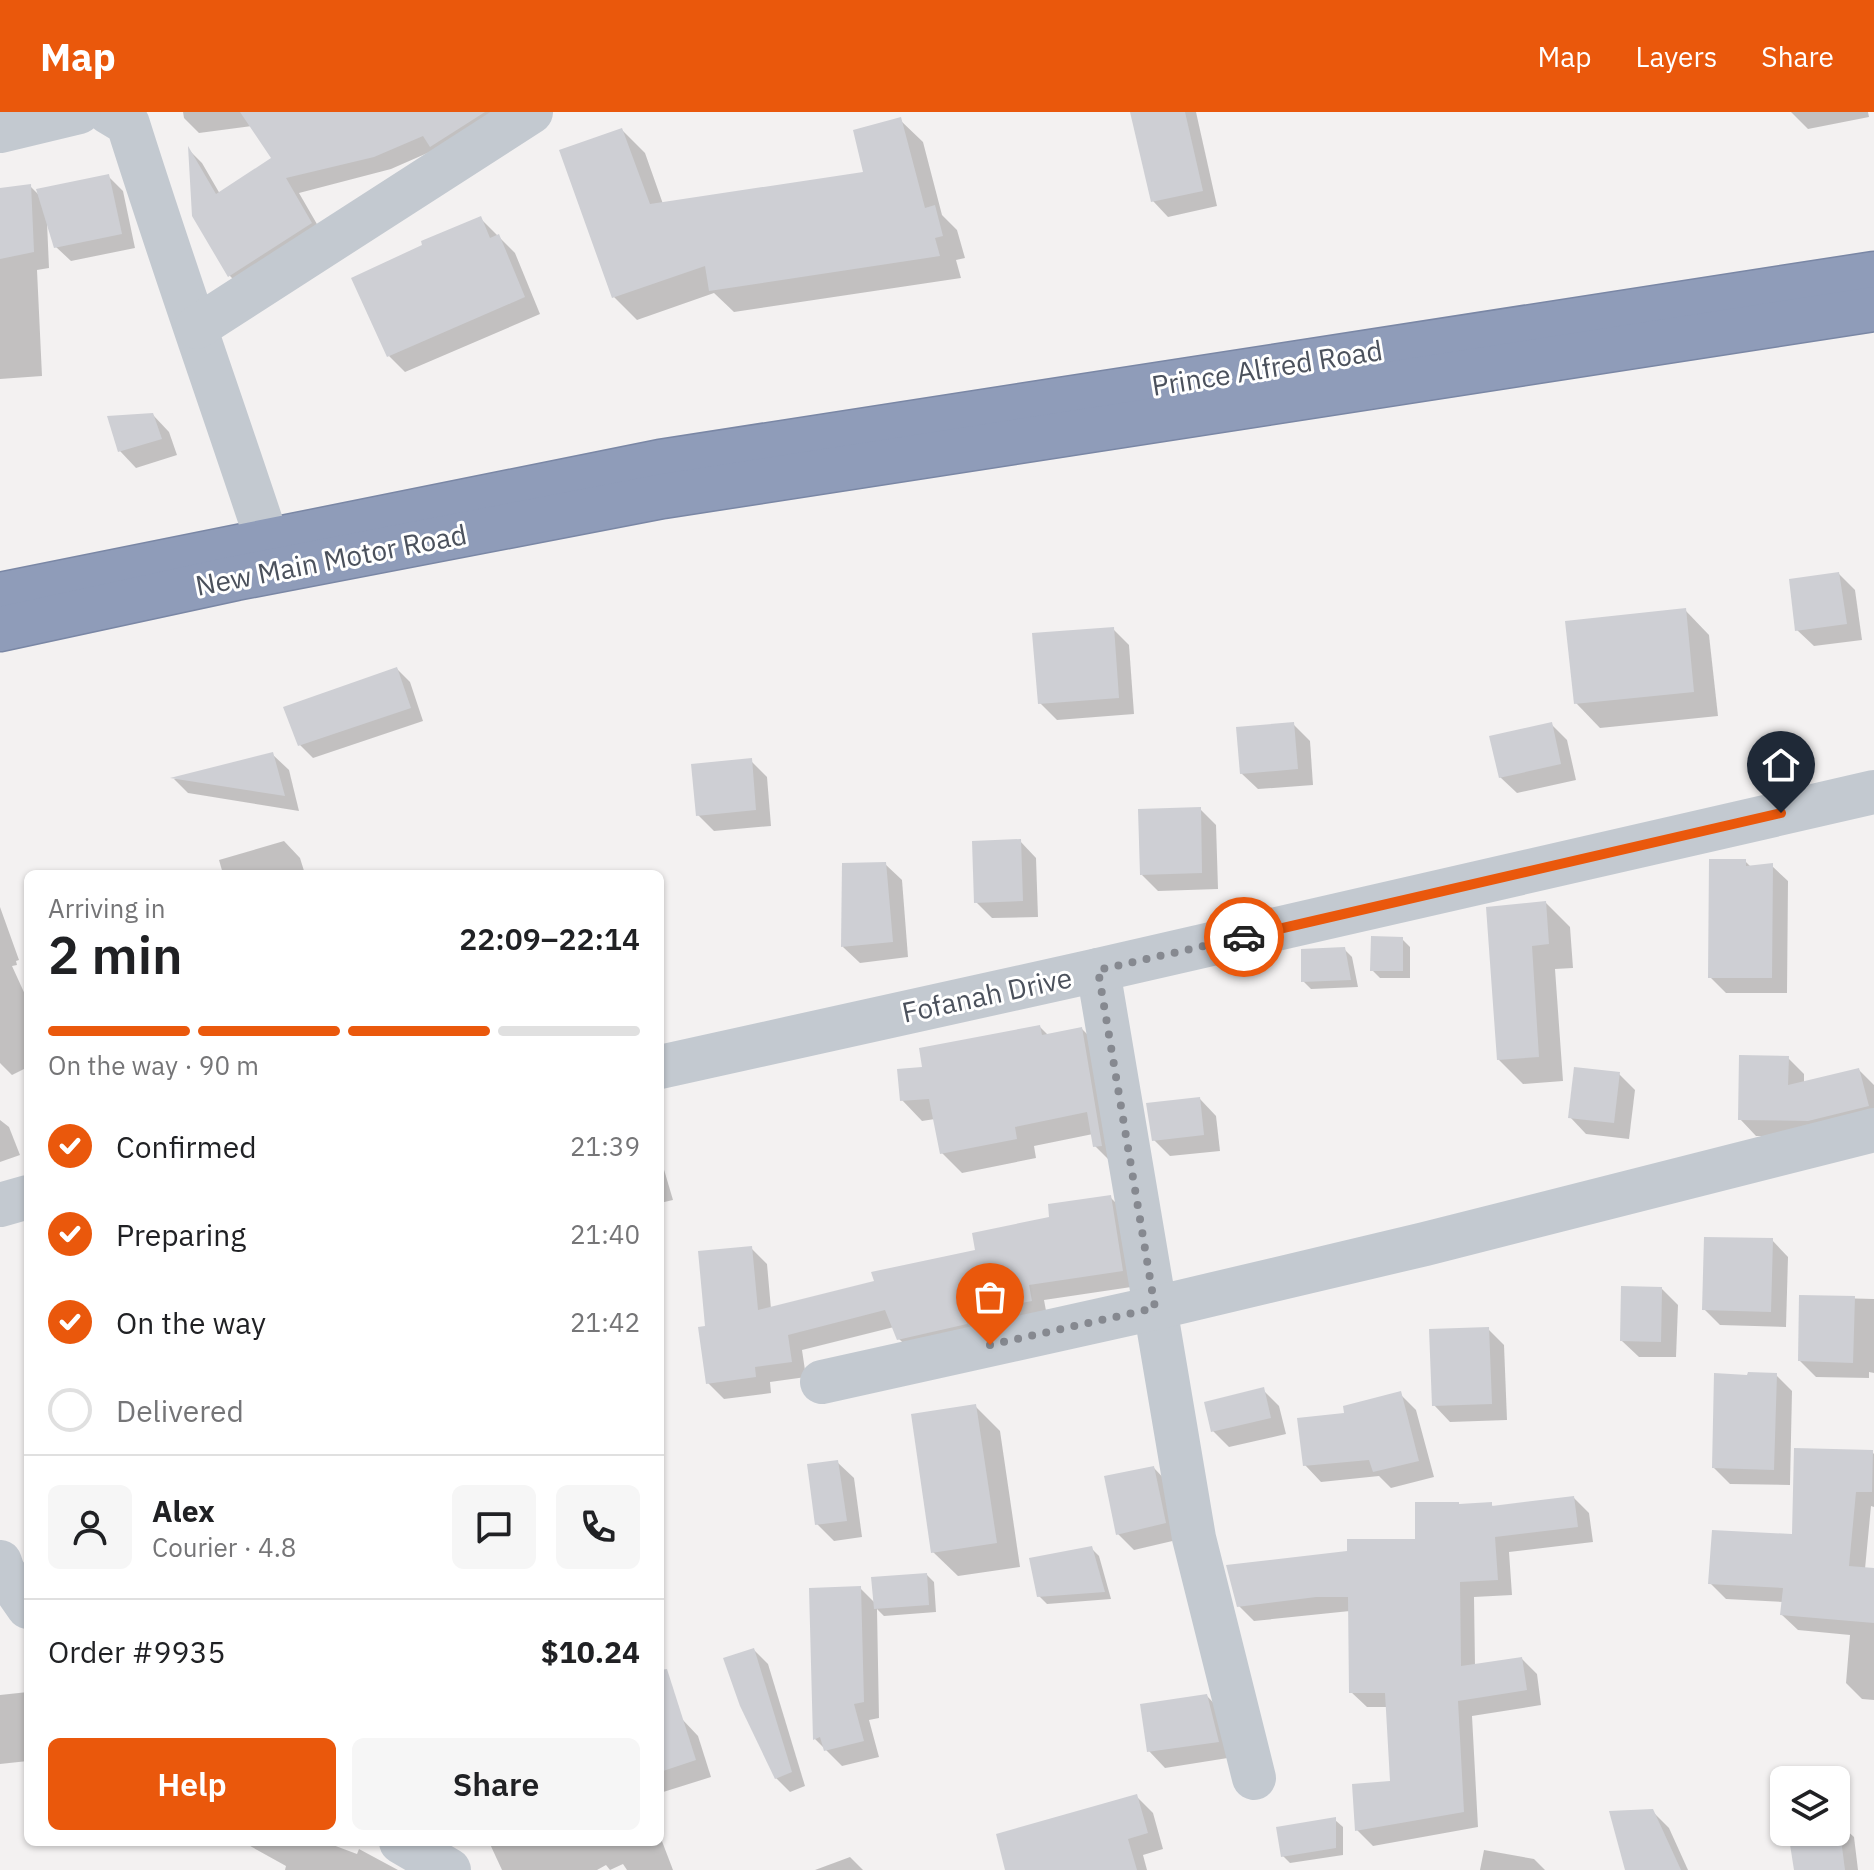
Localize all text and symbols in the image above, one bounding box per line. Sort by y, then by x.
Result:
text: Map [40,32,116,81]
text: Map [1537,38,1591,75]
text: Layers [1635,38,1717,75]
text: Share [1761,38,1834,75]
street label: Prince Alfred Road [1149,331,1385,404]
street label: New Main Motor Road [192,515,470,604]
pin [1747,731,1815,813]
icon: home [1759,743,1803,787]
text: Arriving in [48,891,165,925]
courier [1204,897,1284,977]
icon: car [1222,915,1266,959]
text: 22:09–22:14 [459,919,640,958]
text: 2 min [48,921,183,988]
street label: Fofanah Drive [899,958,1075,1031]
text: On the way · 90 m [48,1048,259,1082]
icon: check [48,1124,92,1168]
text: Confirmed [116,1127,257,1166]
text: 21:39 [570,1129,640,1163]
icon: check [48,1212,92,1256]
text: Preparing [116,1215,246,1254]
text: 21:40 [570,1217,640,1251]
pin [956,1263,1024,1345]
icon: bag [968,1275,1012,1319]
icon: check [48,1300,92,1344]
text: On the way [116,1303,266,1342]
text: 21:42 [570,1305,640,1339]
text: Delivered [116,1391,244,1430]
button: person [48,1485,132,1569]
button: chat [452,1485,536,1569]
button: phone [556,1485,640,1569]
text: Alex [152,1491,215,1530]
text: Courier · 4.8 [152,1530,296,1564]
text: Order #9935 [48,1632,225,1671]
text: $10.24 [541,1632,640,1671]
button: Help [48,1738,336,1830]
button: Share [352,1738,640,1830]
map controls [1770,1766,1850,1846]
button: layers [1770,1766,1850,1846]

